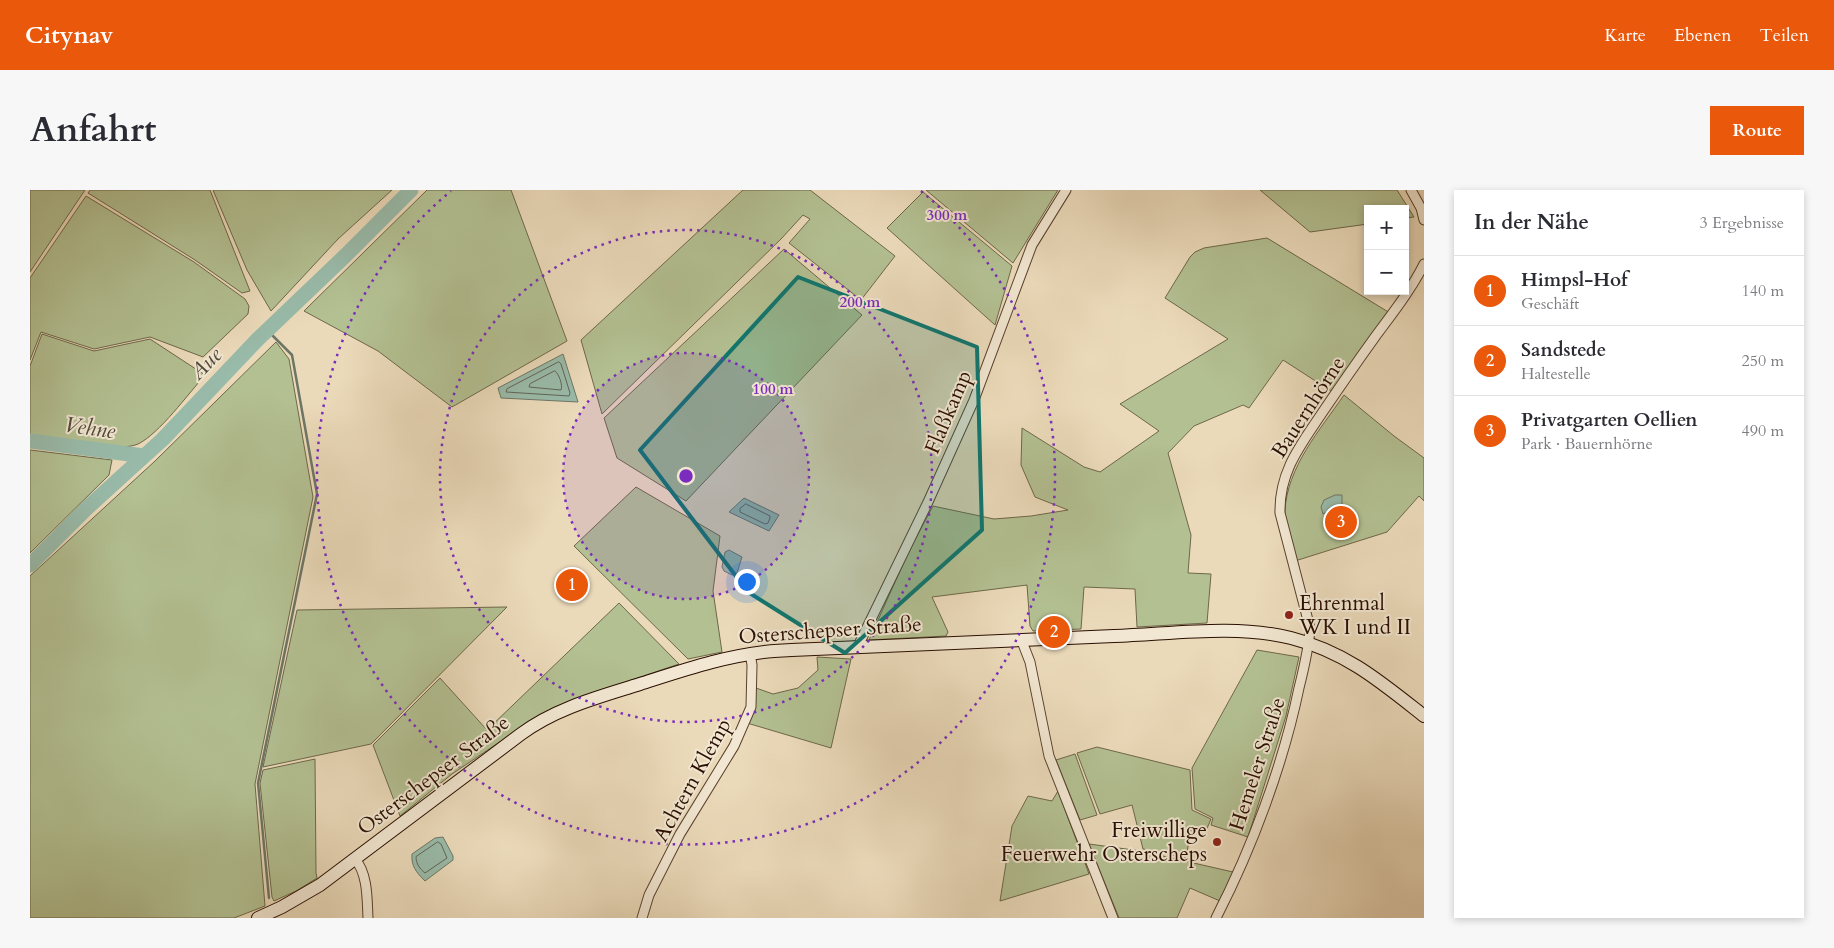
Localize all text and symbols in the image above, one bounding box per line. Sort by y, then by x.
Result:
text: Citynav [25,19,113,52]
text: Karte [1604,23,1646,48]
text: Ebenen [1674,23,1732,48]
text: Teilen [1760,23,1809,48]
text: Anfahrt [30,106,156,154]
button: Route [1710,106,1804,155]
text: 300 m [927,205,968,225]
map controls [1364,205,1409,295]
button: + [1364,205,1409,250]
text: In der Nähe [1474,208,1589,237]
text: 3 Ergebnisse [1699,212,1784,234]
button: − [1364,250,1409,295]
text: Himpsl-Hof [1521,267,1628,293]
text: 1 [1486,280,1494,302]
text: 140 m [1742,280,1784,302]
text: 200 m [840,292,881,312]
text: Geschäft [1521,293,1579,315]
text: Sandstede [1521,337,1606,363]
water label: Aue [182,340,229,388]
text: 2 [1486,350,1494,372]
text: 250 m [1742,350,1784,372]
street label: Bauernhörne [1265,351,1352,464]
text: Haltestelle [1521,363,1591,385]
street label: Flaßkamp [918,366,979,458]
text: 100 m [753,379,794,399]
text: Privatgarten Oellien [1521,407,1698,433]
water label: Vehne [62,410,118,446]
text: 3 [1486,420,1494,442]
text: 490 m [1742,420,1784,442]
text: Park · Bauernhörne [1521,433,1653,455]
centre of rings [677,467,695,485]
pin: 3 [1325,503,1357,541]
pin: 1 [556,566,588,604]
your location [734,569,760,595]
place label: Ehrenmal WK I und II [1298,589,1411,642]
marker: Ehrenmal WK I und II [1283,609,1295,621]
street label: Osterschepser Straße [737,610,923,651]
pin: 2 [1038,613,1070,651]
street label: Hemeler Straße [1222,694,1293,834]
street label: Osterschepser Straße [351,709,515,842]
street label: Achtern Klemp [647,713,738,847]
place label: Freiwillige Feuerwehr Osterscheps [1001,816,1207,869]
marker: Freiwillige Feuerwehr Osterscheps [1211,836,1223,848]

